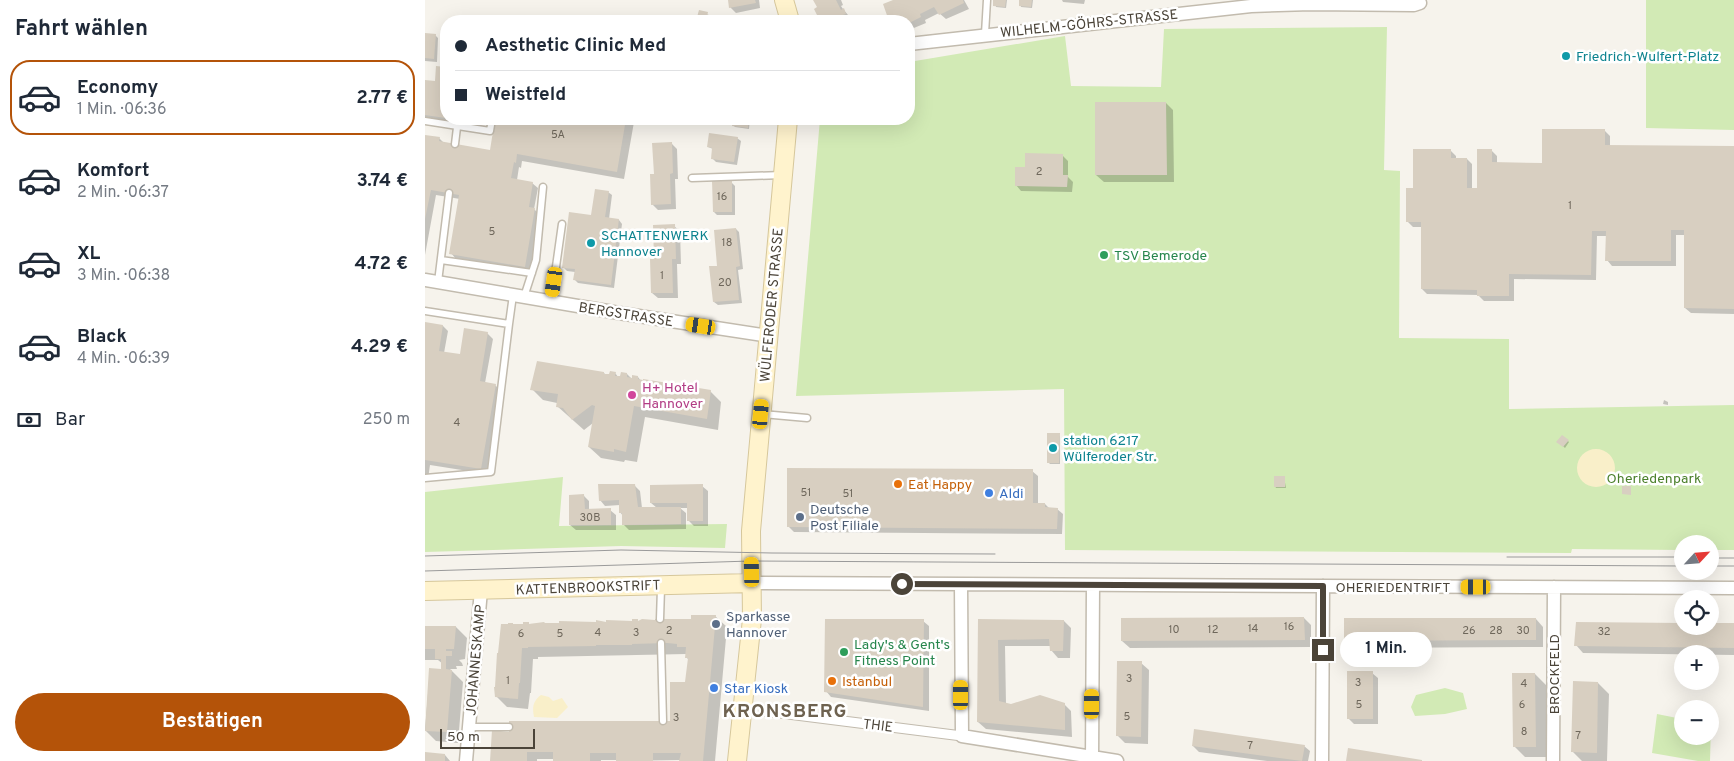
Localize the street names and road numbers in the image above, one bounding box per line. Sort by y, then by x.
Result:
street label: WILHELM-GÖHRS-STRASSE [999,6,1179,42]
street label: WÜLFERODER STRASSE [756,227,788,383]
street label: BERGSTRASSE [577,300,674,331]
street label: KATTENBROOKSTRIFT [515,577,661,600]
street label: OHERIEDENTRIFT [1336,580,1450,597]
street label: JOHANNESKAMP [463,604,490,716]
street label: BROCKFELD [1547,634,1564,714]
street label: THIE [862,716,894,737]

